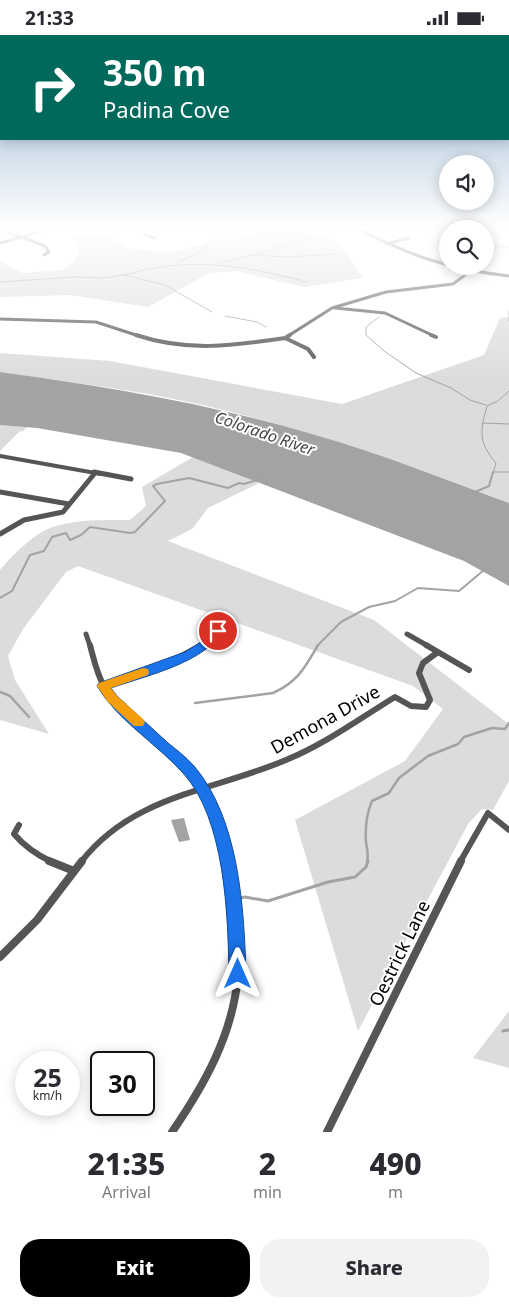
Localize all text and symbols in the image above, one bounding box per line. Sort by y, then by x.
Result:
text: 21:33 [25,5,74,31]
text: 350 m [103,49,206,96]
icon: right [20,55,85,120]
text: Padina Cove [103,94,230,124]
map controls [439,155,494,275]
button: sound [439,155,494,210]
button: search [439,220,494,275]
water label: Colorado River [212,406,318,461]
pin [197,610,239,652]
icon: arrive [204,617,232,645]
street label: Demona Drive [266,679,384,759]
street label: Oestrick Lane [363,896,435,1010]
position arrow [211,947,263,999]
speed limit sign: 30 [90,1051,155,1116]
text: 25 [33,1060,62,1094]
text: km/h [33,1087,62,1104]
text: 21:35 [88,1143,165,1184]
text: 2 [259,1143,276,1184]
text: 490 [369,1143,421,1184]
text: Arrival [102,1181,151,1203]
text: min [253,1181,282,1203]
text: m [388,1181,403,1203]
button: Exit [20,1239,250,1297]
button: Share [260,1239,489,1297]

